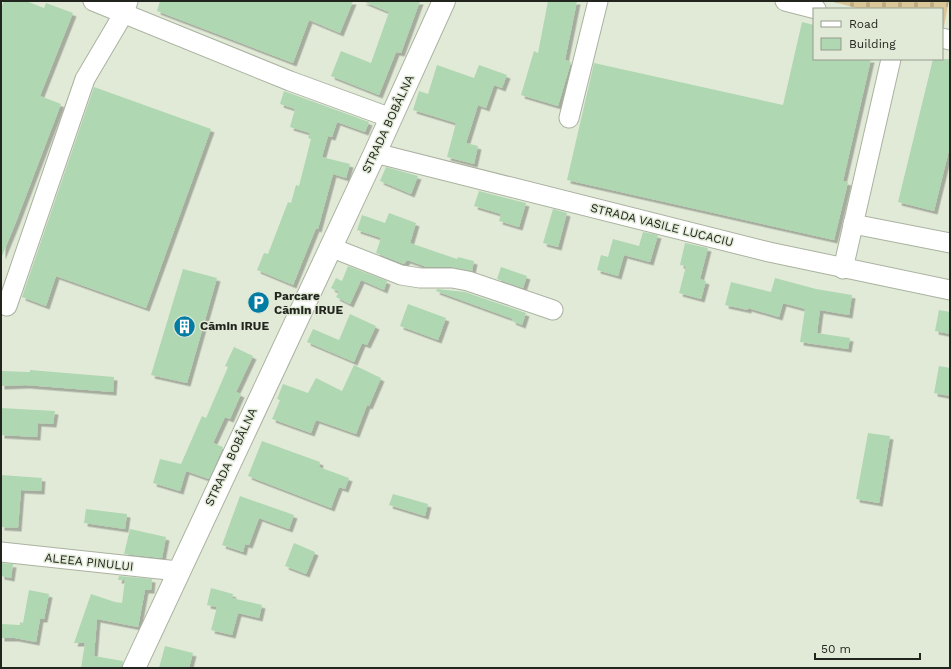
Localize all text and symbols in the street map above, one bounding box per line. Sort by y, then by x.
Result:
legend [813,8,943,60]
text: Road [849,17,878,31]
text: Building [849,37,896,51]
street label: STRADA BOBÂLNA [359,73,417,175]
street label: STRADA VASILE LUCACIU [589,200,735,250]
place label: Parcare Cămin IRUE [274,289,343,317]
parking icon: Parcare Cămin IRUE [246,290,272,316]
building icon: Cămin IRUE [171,313,197,339]
place label: Cămin IRUE [200,319,269,333]
street label: STRADA BOBÂLNA [202,406,260,508]
street label: ALEEA PINULUI [44,550,134,574]
scale bar [815,635,920,661]
text: 50 m [821,642,851,656]

